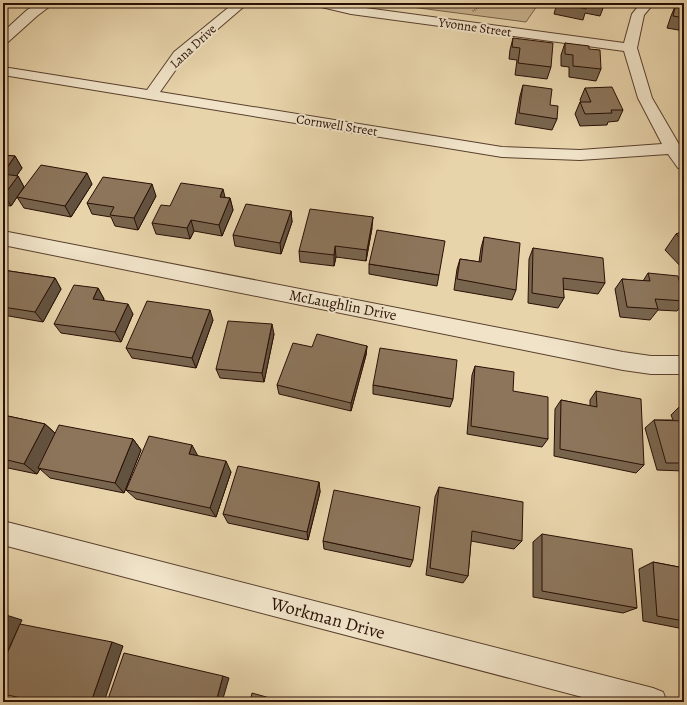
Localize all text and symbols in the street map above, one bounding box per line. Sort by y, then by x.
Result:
street label: Yvonne Street [437,13,513,41]
street label: Lana Drive [166,20,220,72]
street label: Cornwell Street [295,110,379,140]
street label: McLaughlin Drive [287,285,399,325]
street label: Workman Drive [267,591,388,645]

